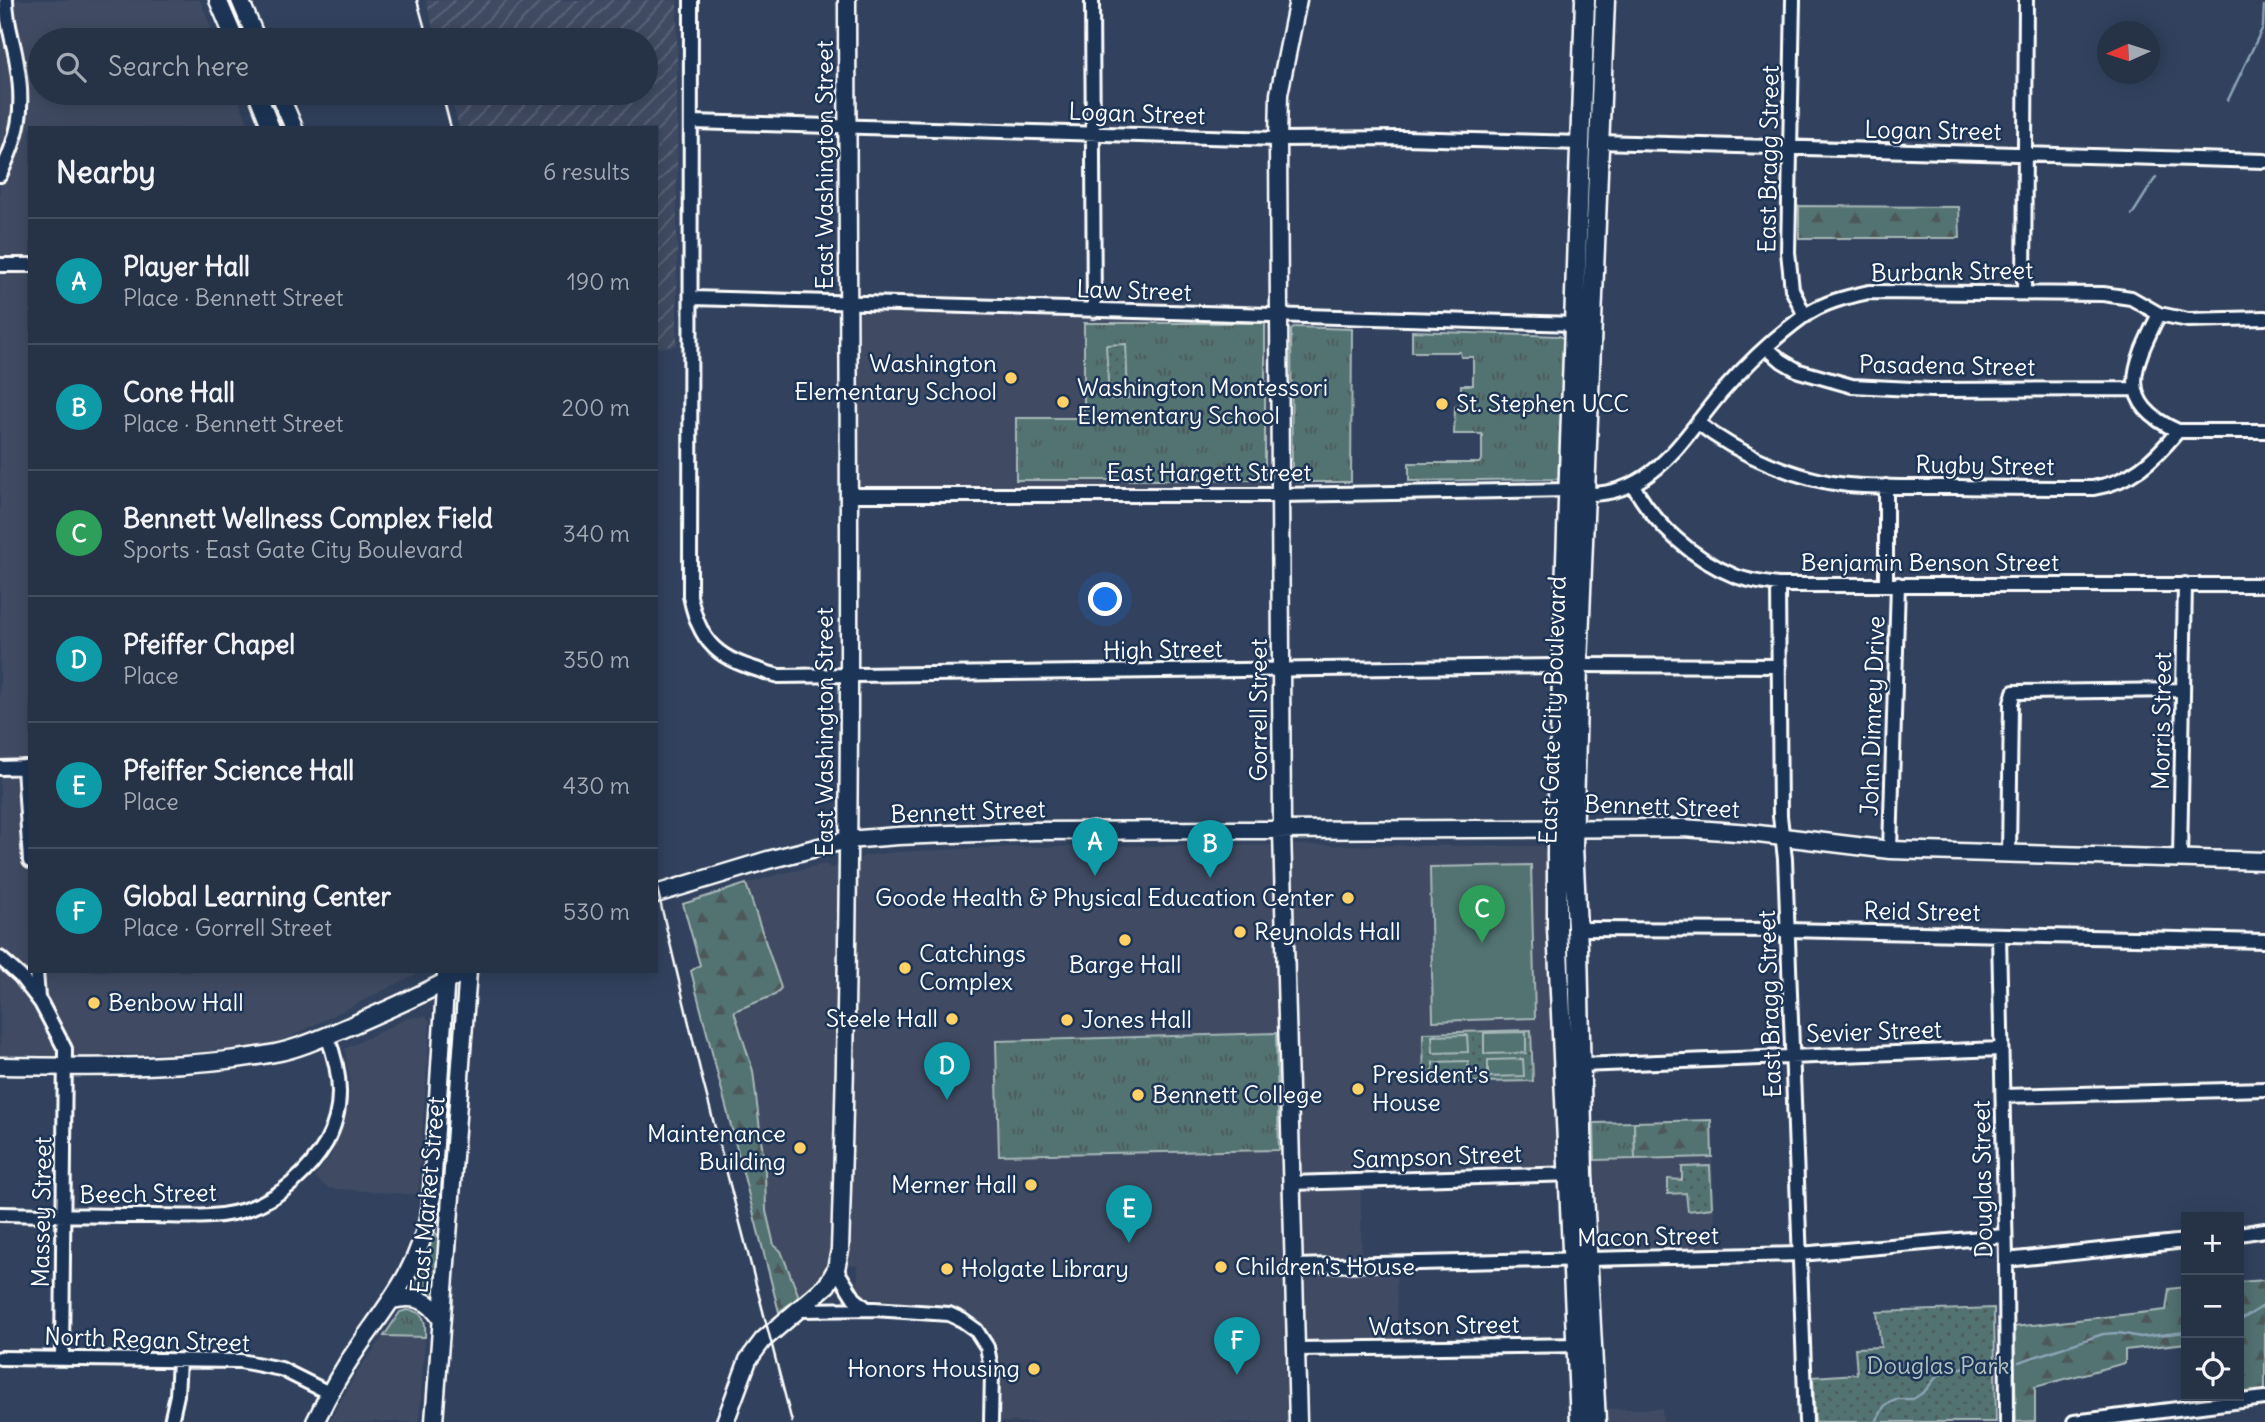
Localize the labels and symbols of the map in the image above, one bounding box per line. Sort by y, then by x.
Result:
north arrow [2097,21,2160,84]
street label: East Washington Street [809,40,839,290]
street label: East Bragg Street [1751,65,1785,253]
street label: Logan Street [1068,96,1206,130]
street label: Logan Street [1864,114,2002,146]
street label: Burbank Street [1871,255,2033,287]
street label: Law Street [1076,273,1192,307]
place label: Washington Elementary School [794,348,997,406]
street label: Pasadena Street [1859,348,2035,382]
marker: Washington Elementary School [1003,370,1019,386]
place label: Washington Montessori Elementary School [1077,372,1328,430]
place label: St. Stephen UCC [1456,388,1629,418]
marker: Washington Montessori Elementary School [1055,394,1071,410]
marker: St. Stephen UCC [1434,396,1450,412]
street label: Rugby Street [1915,449,2055,481]
street label: East Hargett Street [1107,457,1311,487]
street label: Benjamin Benson Street [1801,547,2059,577]
street label: East Gate City Boulevard [1532,575,1572,845]
your location [1088,582,1122,616]
street label: East Washington Street [809,607,839,857]
street label: John Dimrey Drive [1854,615,1890,817]
street label: High Street [1103,633,1223,665]
street label: Gorrell Street [1243,638,1273,782]
street label: Morris Street [2145,652,2177,790]
street label: Bennett Street [1584,788,1740,824]
street label: Bennett Street [890,793,1046,829]
pin: A [1072,818,1118,876]
pin: B [1187,820,1233,878]
place label: Goode Health & Physical Education Center [875,882,1334,912]
pin: C [1459,885,1505,943]
marker: Goode Health & Physical Education Center [1340,890,1356,906]
street label: Reid Street [1863,895,1981,927]
street label: East Bragg Street [1751,910,1787,1098]
place label: Reynolds Hall [1254,916,1401,946]
marker: Reynolds Hall [1232,924,1248,940]
marker: Barge Hall [1117,932,1133,948]
place label: Catchings Complex [919,938,1026,996]
place label: Barge Hall [1069,949,1181,979]
marker: Catchings Complex [897,960,913,976]
place label: Benbow Hall [108,987,244,1017]
marker: Benbow Hall [86,995,102,1011]
place label: Steele Hall [826,1003,938,1033]
place label: Jones Hall [1081,1004,1192,1034]
marker: Steele Hall [944,1011,960,1027]
marker: Jones Hall [1059,1012,1075,1028]
street label: Sevier Street [1806,1014,1942,1048]
pin: D [924,1042,970,1100]
place label: President's House [1372,1059,1489,1117]
place label: Bennett College [1152,1079,1322,1109]
marker: President's House [1350,1081,1366,1097]
marker: Bennett College [1130,1087,1146,1103]
street label: East Market Street [403,1095,451,1295]
street label: Douglas Street [1966,1100,1998,1258]
place label: Maintenance Building [647,1118,786,1176]
street label: Massey Street [25,1136,57,1288]
street label: Sampson Street [1352,1138,1522,1174]
marker: Maintenance Building [792,1140,808,1156]
place label: Merner Hall [891,1169,1017,1199]
street label: Beech Street [79,1177,217,1209]
marker: Merner Hall [1023,1177,1039,1193]
pin: E [1106,1185,1152,1243]
street label: Macon Street [1577,1220,1719,1252]
place label: Children's House [1235,1251,1415,1281]
place label: Holgate Library [961,1253,1129,1283]
marker: Children's House [1213,1259,1229,1275]
marker: Holgate Library [939,1261,955,1277]
street label: Watson Street [1368,1309,1520,1341]
pin: F [1214,1317,1260,1375]
street label: North Regan Street [44,1320,250,1358]
park label: Douglas Park [1866,1350,2010,1380]
place label: Honors Housing [847,1353,1020,1383]
marker: Honors Housing [1026,1361,1042,1377]

